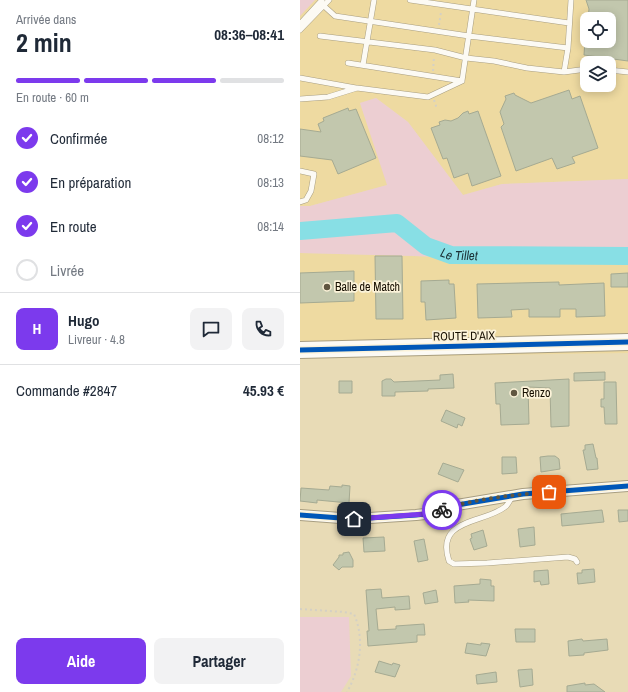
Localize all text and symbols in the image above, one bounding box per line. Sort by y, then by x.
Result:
text: Arrivée dans [16,11,76,28]
map controls [580,12,616,92]
button: locate [580,12,616,48]
text: 08:36–08:41 [214,24,284,45]
text: 2 min [16,25,72,60]
button: layers [580,56,616,92]
text: En route · 60 m [16,89,89,106]
icon: check [16,127,38,149]
text: Confirmée [50,128,107,149]
text: 08:12 [257,130,284,147]
icon: check [16,171,38,193]
text: En préparation [50,172,131,193]
text: 08:13 [257,174,284,191]
icon: check [16,215,38,237]
text: En route [50,216,97,237]
text: 08:14 [257,218,284,235]
water label: Le Tillet [438,243,479,264]
text: Livrée [50,260,84,281]
place label: Balle de Match [335,279,400,295]
marker: Balle de Match [322,282,332,292]
button: chat [190,308,232,350]
button: phone [242,308,284,350]
text: Hugo [68,310,99,331]
text: H [33,318,41,339]
street label: ROUTE D'AIX [433,327,496,345]
text: Livreur · 4.8 [68,331,125,348]
text: Commande #2847 [16,380,117,401]
text: 45.93 € [243,380,284,401]
place label: Renzo [522,385,550,401]
marker: Renzo [509,388,519,398]
pin [532,475,566,509]
icon: bag [538,481,560,503]
courier [422,490,462,530]
icon: bike [431,499,453,521]
pin [337,502,371,536]
icon: home [343,508,365,530]
button: Aide [16,638,146,684]
button: Partager [154,638,284,684]

